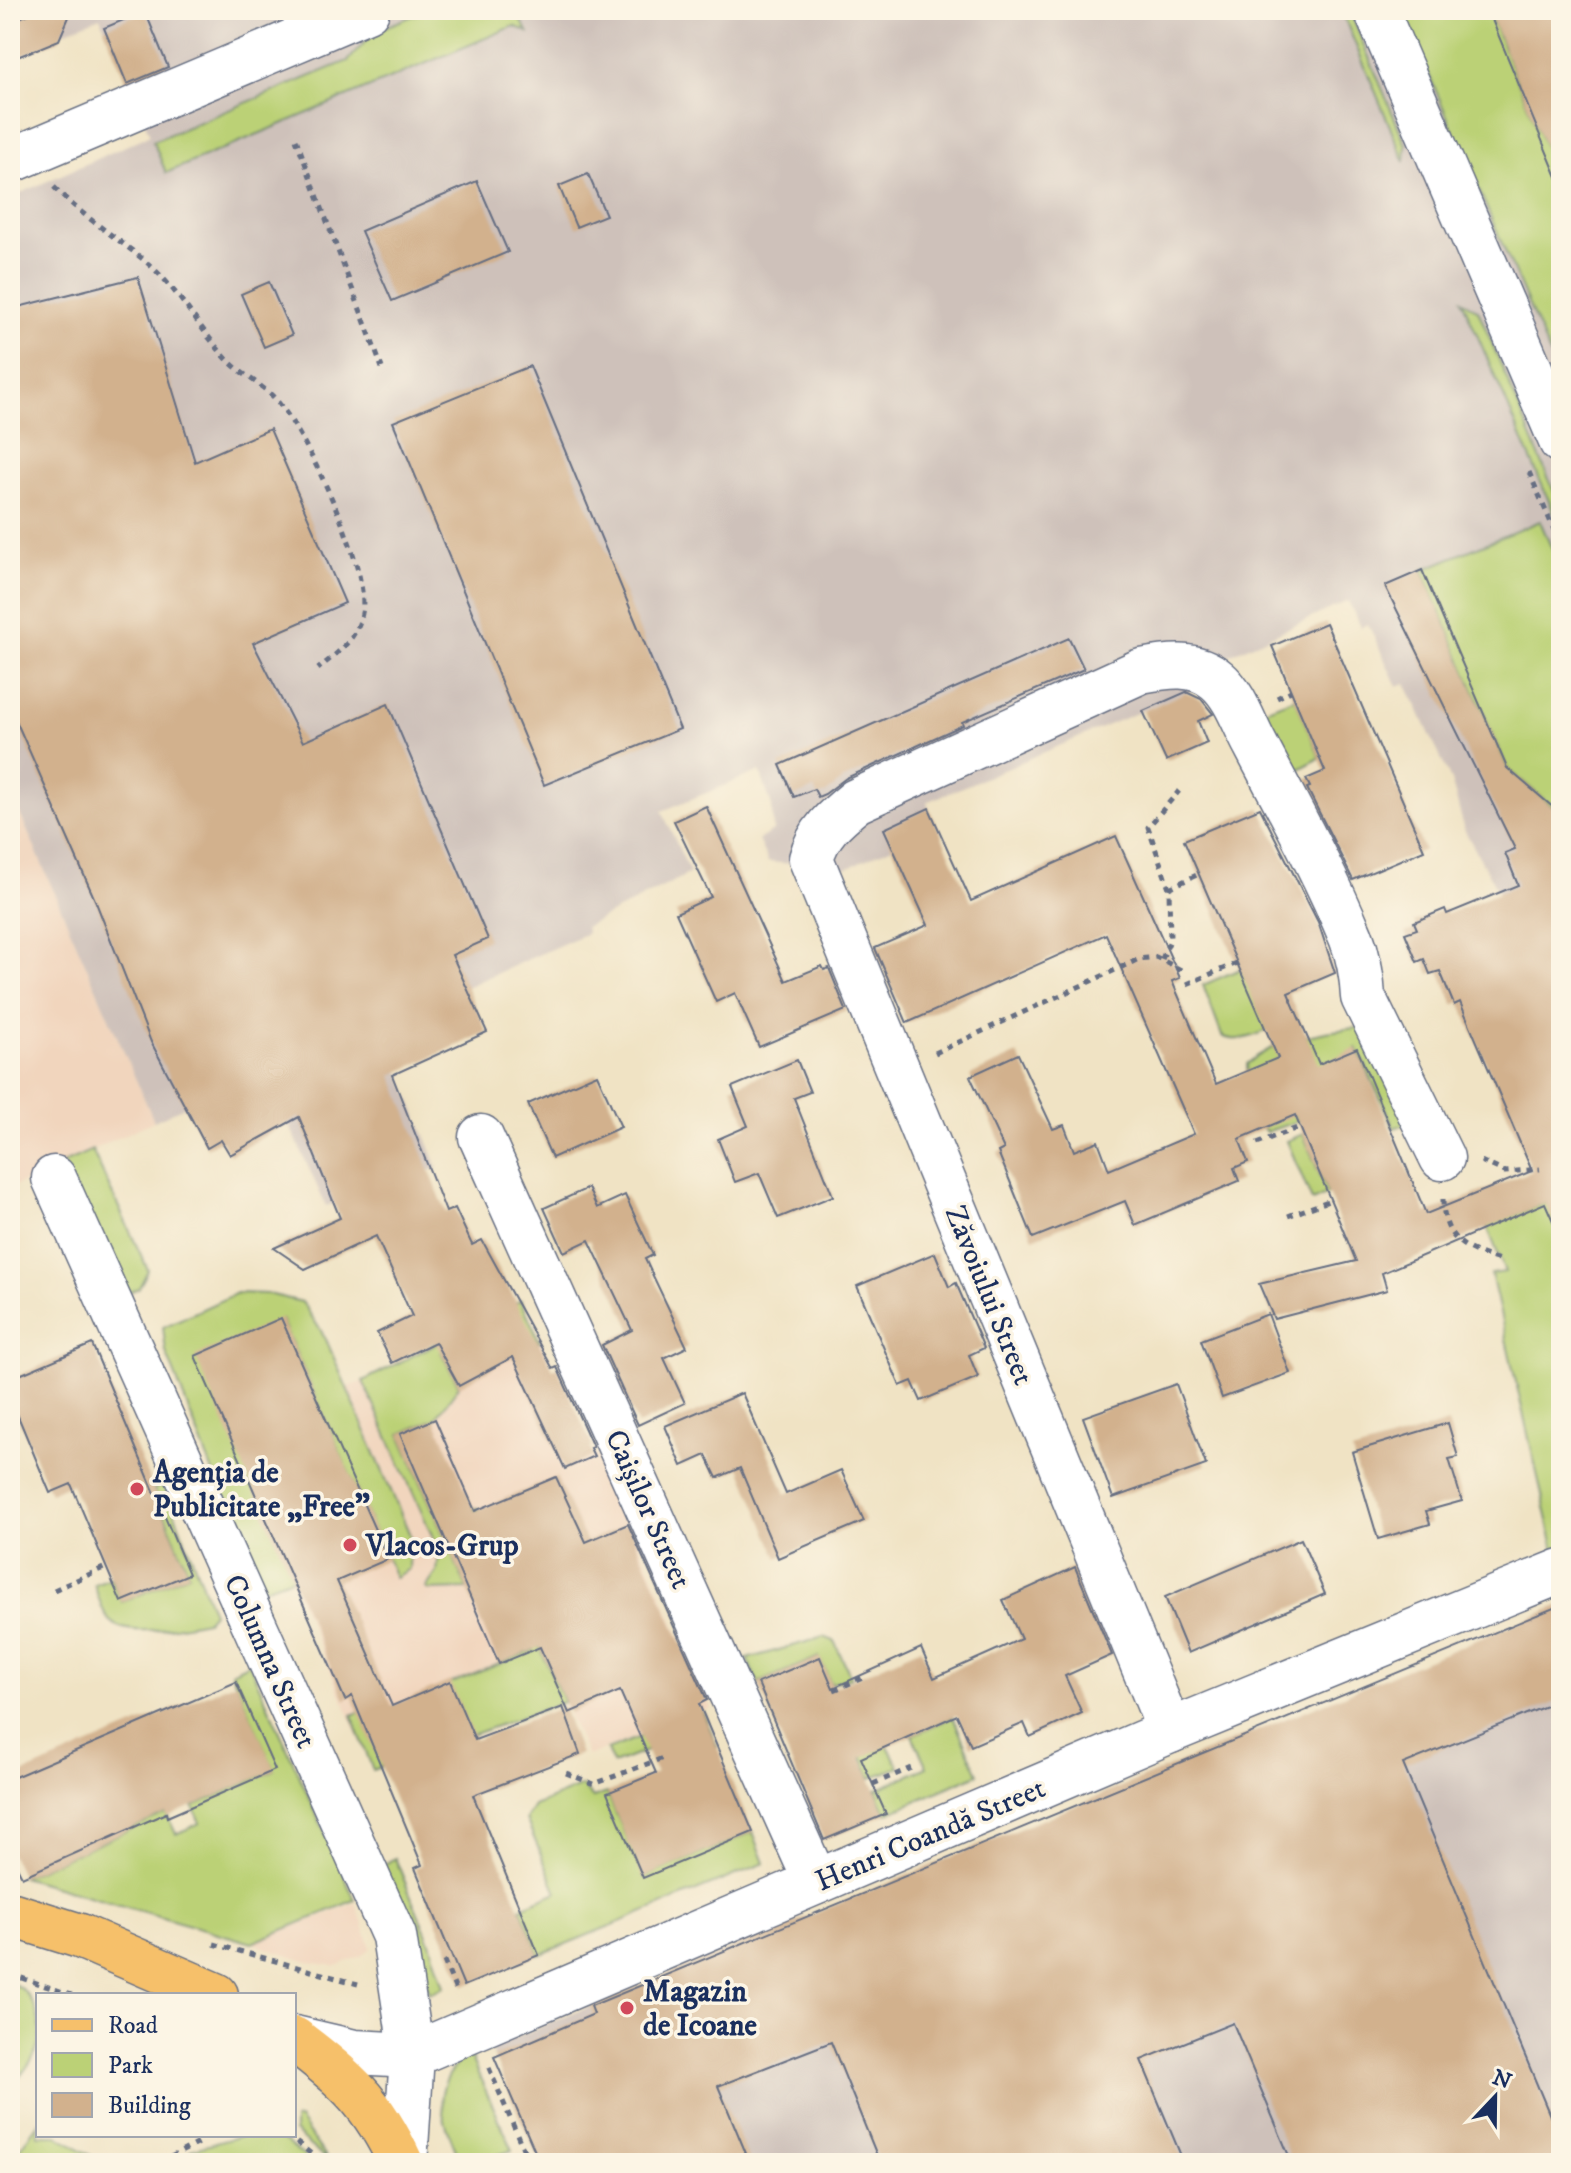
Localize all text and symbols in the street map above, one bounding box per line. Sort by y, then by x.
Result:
street label: Zăvoiului Street [936,1200,1041,1391]
street label: Caișilor Street [596,1424,699,1595]
place label: Agenția de Publicitate „Free” [152,1455,370,1526]
marker: Agenția de Publicitate „Free” [128,1480,146,1498]
place label: Vlacos-Grup [365,1528,519,1565]
marker: Vlacos-Grup [341,1536,359,1554]
street label: Columna Street [215,1569,324,1754]
street label: Henri Coandă Street [810,1770,1051,1900]
place label: Magazin de Icoane [643,1974,758,2045]
legend [36,1993,296,2137]
marker: Magazin de Icoane [618,1999,636,2017]
text: Road [108,2011,158,2041]
text: Park [108,2051,153,2081]
north arrow [1455,2057,1535,2137]
text: N [1488,2064,1515,2096]
text: Building [108,2091,191,2121]

